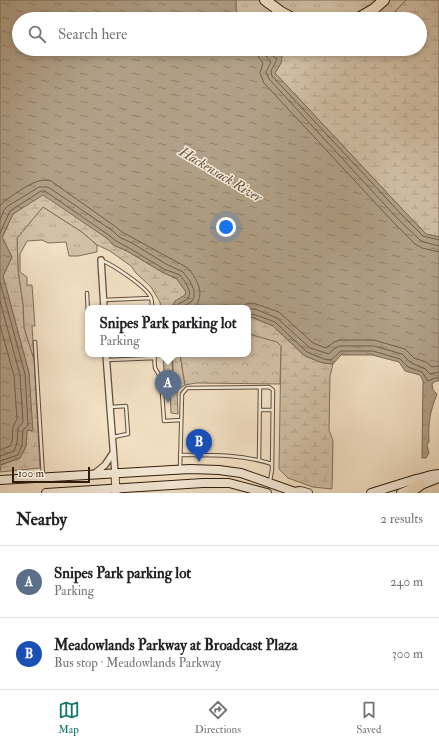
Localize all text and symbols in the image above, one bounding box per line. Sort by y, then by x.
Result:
search box [12,12,427,56]
icon: search [26,23,48,45]
text: Search here [58,25,127,44]
water label: Hackensack River [175,143,266,206]
your location [216,217,236,237]
popup [85,305,251,357]
text: Snipes Park parking lot [99,314,237,333]
text: Parking [99,333,140,349]
pin: A [155,370,181,403]
pin: B [186,429,212,462]
scale bar [12,465,90,484]
text: 100 m [18,467,44,480]
text: Nearby [16,509,67,530]
text: 2 results [380,511,423,527]
text: Snipes Park parking lot [54,564,191,583]
text: A [25,574,33,590]
text: 240 m [390,574,423,590]
text: Parking [54,583,94,599]
text: Meadowlands Parkway at Broadcast Plaza [54,636,298,655]
text: B [25,646,33,662]
text: 300 m [392,646,423,662]
text: Bus stop · Meadowlands Parkway [54,655,221,671]
tab: Map [58,699,80,736]
tab: Directions [195,699,241,736]
tab: Saved [356,699,381,736]

